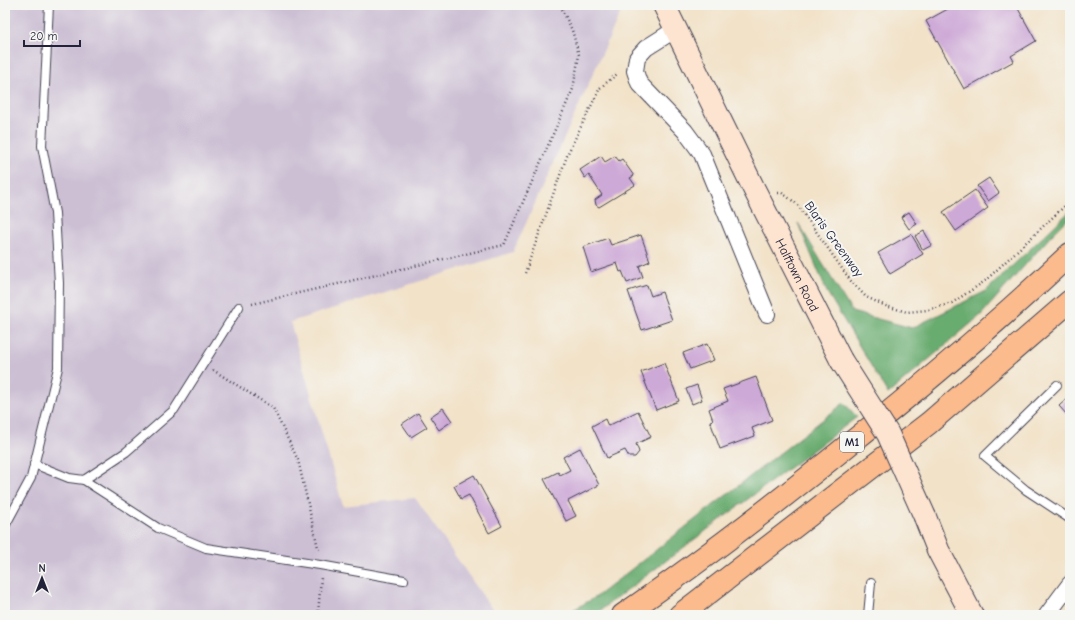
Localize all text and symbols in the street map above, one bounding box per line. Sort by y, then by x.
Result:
scale bar [24,22,80,48]
text: 20 m [30,29,58,43]
street label: Blaris Greenway [801,198,867,280]
street label: Halftown Road [773,236,822,314]
road number: M1 [840,432,864,452]
north arrow [22,558,62,598]
text: N [38,562,46,575]

